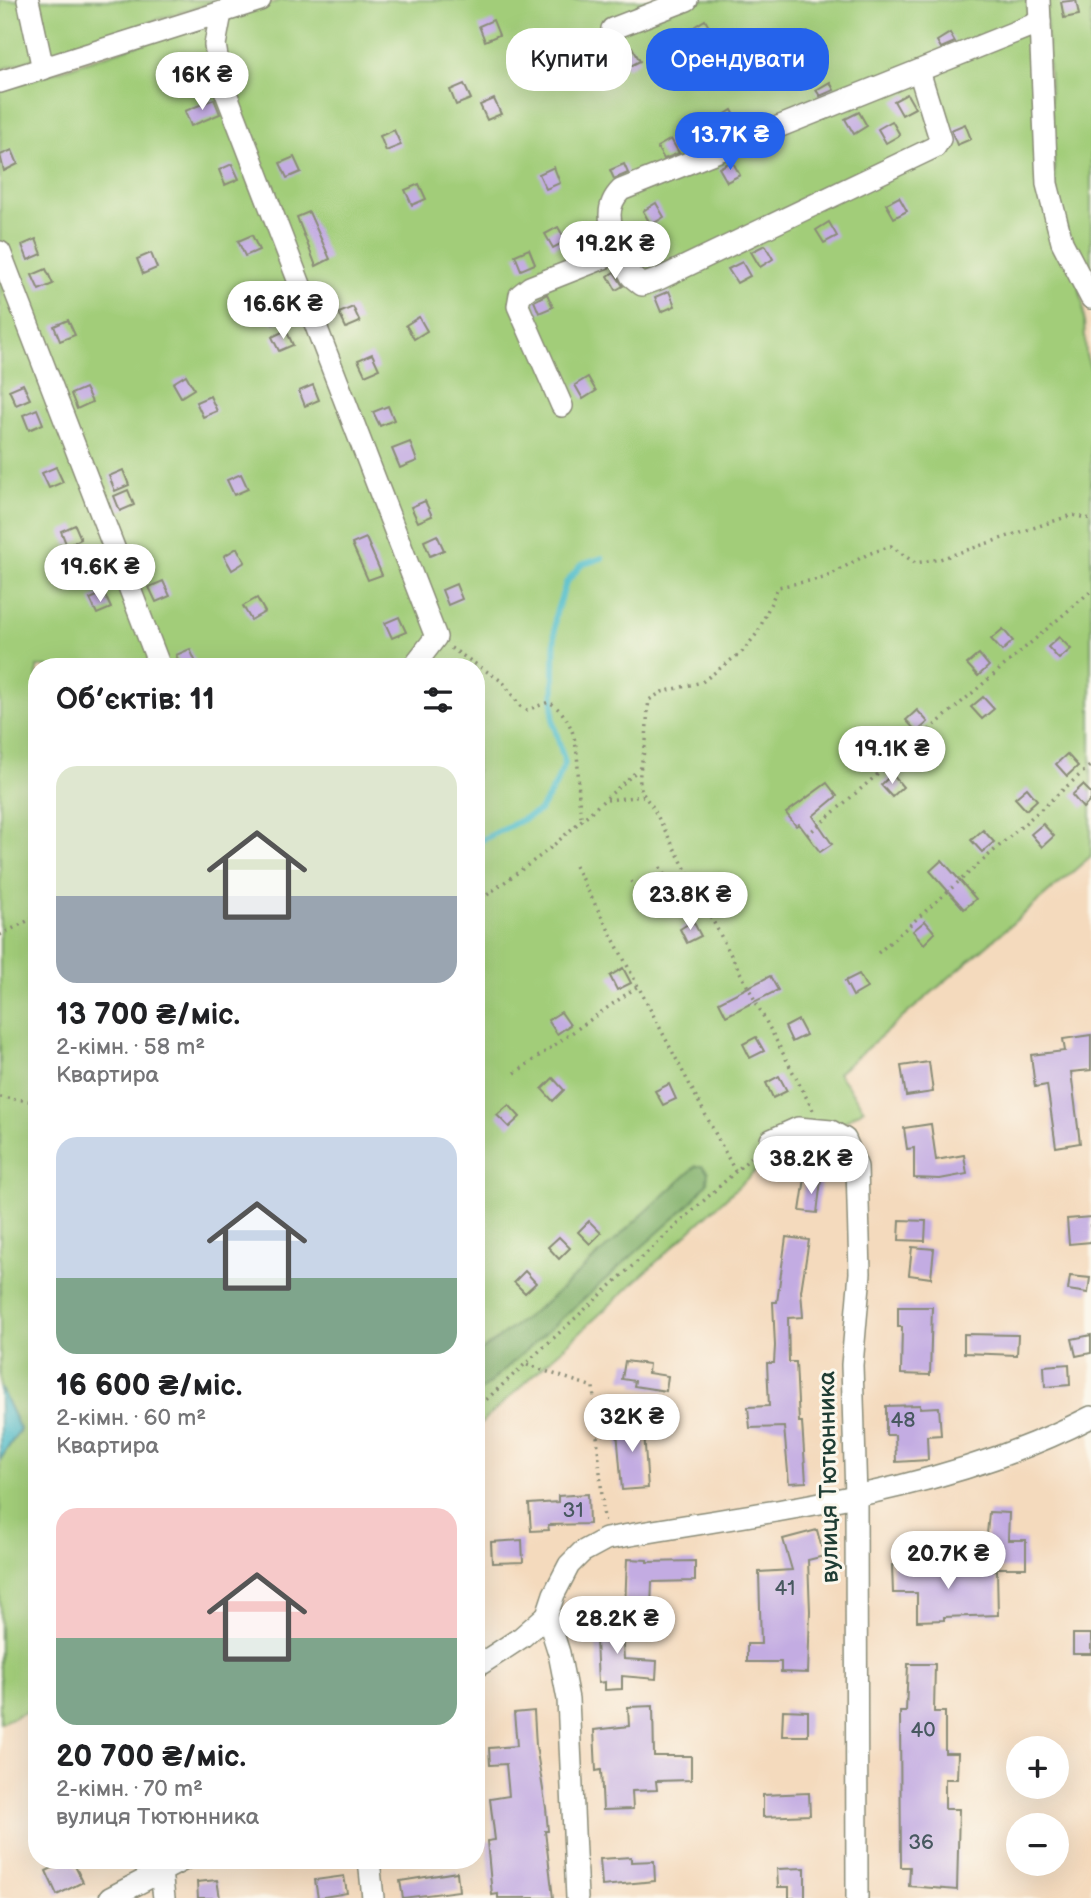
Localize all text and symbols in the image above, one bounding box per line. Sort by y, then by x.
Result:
chip: Купити [506,28,632,91]
chip: Орендувати [646,28,829,91]
pin: 16K ₴ [153,52,251,112]
text: 16K ₴ [172,61,232,89]
pin: 13.7K ₴ [665,113,795,172]
text: 13.7K ₴ [691,121,769,149]
pin: 19.2K ₴ [550,222,680,281]
text: 19.2K ₴ [575,230,655,258]
pin: 16.6K ₴ [218,282,348,341]
text: 16.6K ₴ [243,290,323,318]
pin: 19.6K ₴ [35,544,165,604]
text: 19.6K ₴ [60,553,140,581]
icon: filters [419,681,457,719]
text: Об’єктів: 11 [56,682,215,718]
pin: 19.1K ₴ [827,726,957,786]
text: 19.1K ₴ [854,735,930,763]
icon: home [194,812,320,938]
pin: 23.8K ₴ [625,872,755,932]
text: 23.8K ₴ [649,881,731,909]
text: 13 700 ₴/міс. [56,997,240,1033]
text: 2-кімн. · 58 m² [56,1033,205,1061]
text: Квартира [56,1061,159,1089]
pin: 38.2K ₴ [746,1136,876,1196]
text: 38.2K ₴ [769,1145,853,1173]
icon: home [194,1183,320,1309]
text: 16 600 ₴/міс. [56,1368,242,1404]
street label: вулиця Тютюнника [812,1371,845,1583]
pin: 32K ₴ [583,1394,681,1454]
text: 32K ₴ [600,1403,664,1431]
text: 2-кімн. · 60 m² [56,1404,206,1432]
house number: 48 [890,1408,916,1433]
text: Квартира [56,1432,159,1460]
house number: 31 [562,1498,584,1523]
pin: 20.7K ₴ [883,1532,1013,1591]
text: 20.7K ₴ [907,1540,989,1568]
icon: home [194,1554,320,1680]
house number: 41 [775,1576,795,1601]
pin: 28.2K ₴ [552,1596,682,1656]
text: 28.2K ₴ [575,1605,659,1633]
house number: 40 [910,1718,936,1743]
map controls [1006,1736,1069,1876]
button: + [1006,1736,1069,1799]
text: 20 700 ₴/міс. [56,1739,246,1775]
text: 2-кімн. · 70 m² [56,1775,203,1803]
text: вулиця Тютюнника [56,1803,259,1831]
button: − [1006,1813,1069,1876]
house number: 36 [908,1830,934,1855]

